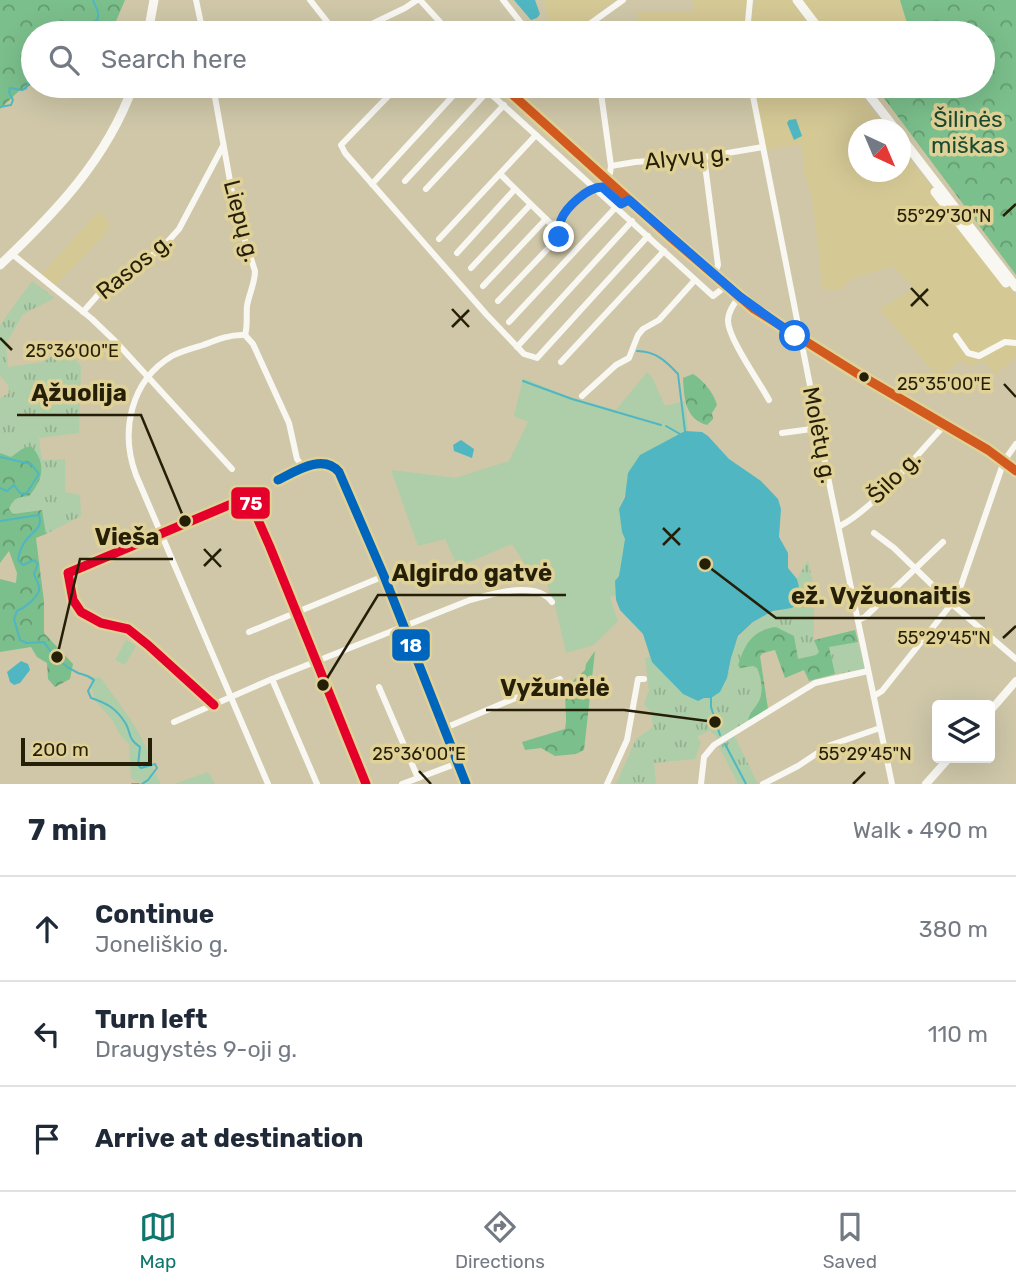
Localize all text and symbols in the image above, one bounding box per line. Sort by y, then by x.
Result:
search box [21,21,995,98]
icon: search [45,41,83,79]
text: Search here [101,44,247,75]
park label: Šilinės miškas [931,105,1005,159]
north arrow [848,119,911,182]
street label: Alyvų g. [643,139,731,175]
street label: Liepų g. [218,177,266,265]
text: 55°29'30"N [896,205,992,227]
route end [543,221,574,252]
street label: Rasos g. [90,227,178,305]
route start [779,320,810,351]
text: 25°36'00"E [25,340,119,362]
callout: Ąžuolija [17,370,141,415]
unlabelled marker [857,370,871,384]
text: 25°35'00"E [897,373,991,395]
text: Ąžuolija [31,379,127,407]
street label: Molėtų g. [797,384,843,486]
street label: Šilo g. [862,445,926,509]
line badge: 75 [230,486,271,520]
text: 75 [239,492,263,515]
callout: Vieša [80,514,173,559]
text: Vieša [95,523,159,551]
callout: Algirdo gatvė [378,550,566,595]
text: Algirdo gatvė [392,559,552,587]
callout: ež. Vyžuonaitis [776,573,985,618]
text: ež. Vyžuonaitis [791,582,971,610]
text: 55°29'45"N [897,627,991,649]
line badge: 18 [391,628,431,662]
text: 18 [400,634,422,657]
callout: Vyžunėlė [486,665,624,710]
text: Vyžunėlė [500,674,610,702]
map controls [932,700,995,763]
button: layers [932,700,995,763]
scale bar [21,735,152,767]
text: 200 m [32,738,89,761]
text: 25°36'00"E [372,743,466,765]
text: 55°29'45"N [818,743,912,765]
text: 7 min [28,812,107,848]
text: Walk · 490 m [853,816,988,844]
text: Continue [95,899,214,930]
icon: ahead [28,910,66,948]
text: 380 m [919,915,988,943]
text: Joneliškio g. [95,930,228,958]
text: Turn left [95,1004,207,1035]
icon: left [28,1015,66,1053]
text: 110 m [928,1020,988,1048]
text: Draugystės 9-oji g. [95,1035,297,1063]
icon: arrive [28,1120,66,1158]
text: Arrive at destination [95,1123,363,1154]
tab: Map [139,1208,177,1273]
tab: Directions [455,1208,545,1273]
tab: Saved [823,1208,877,1273]

